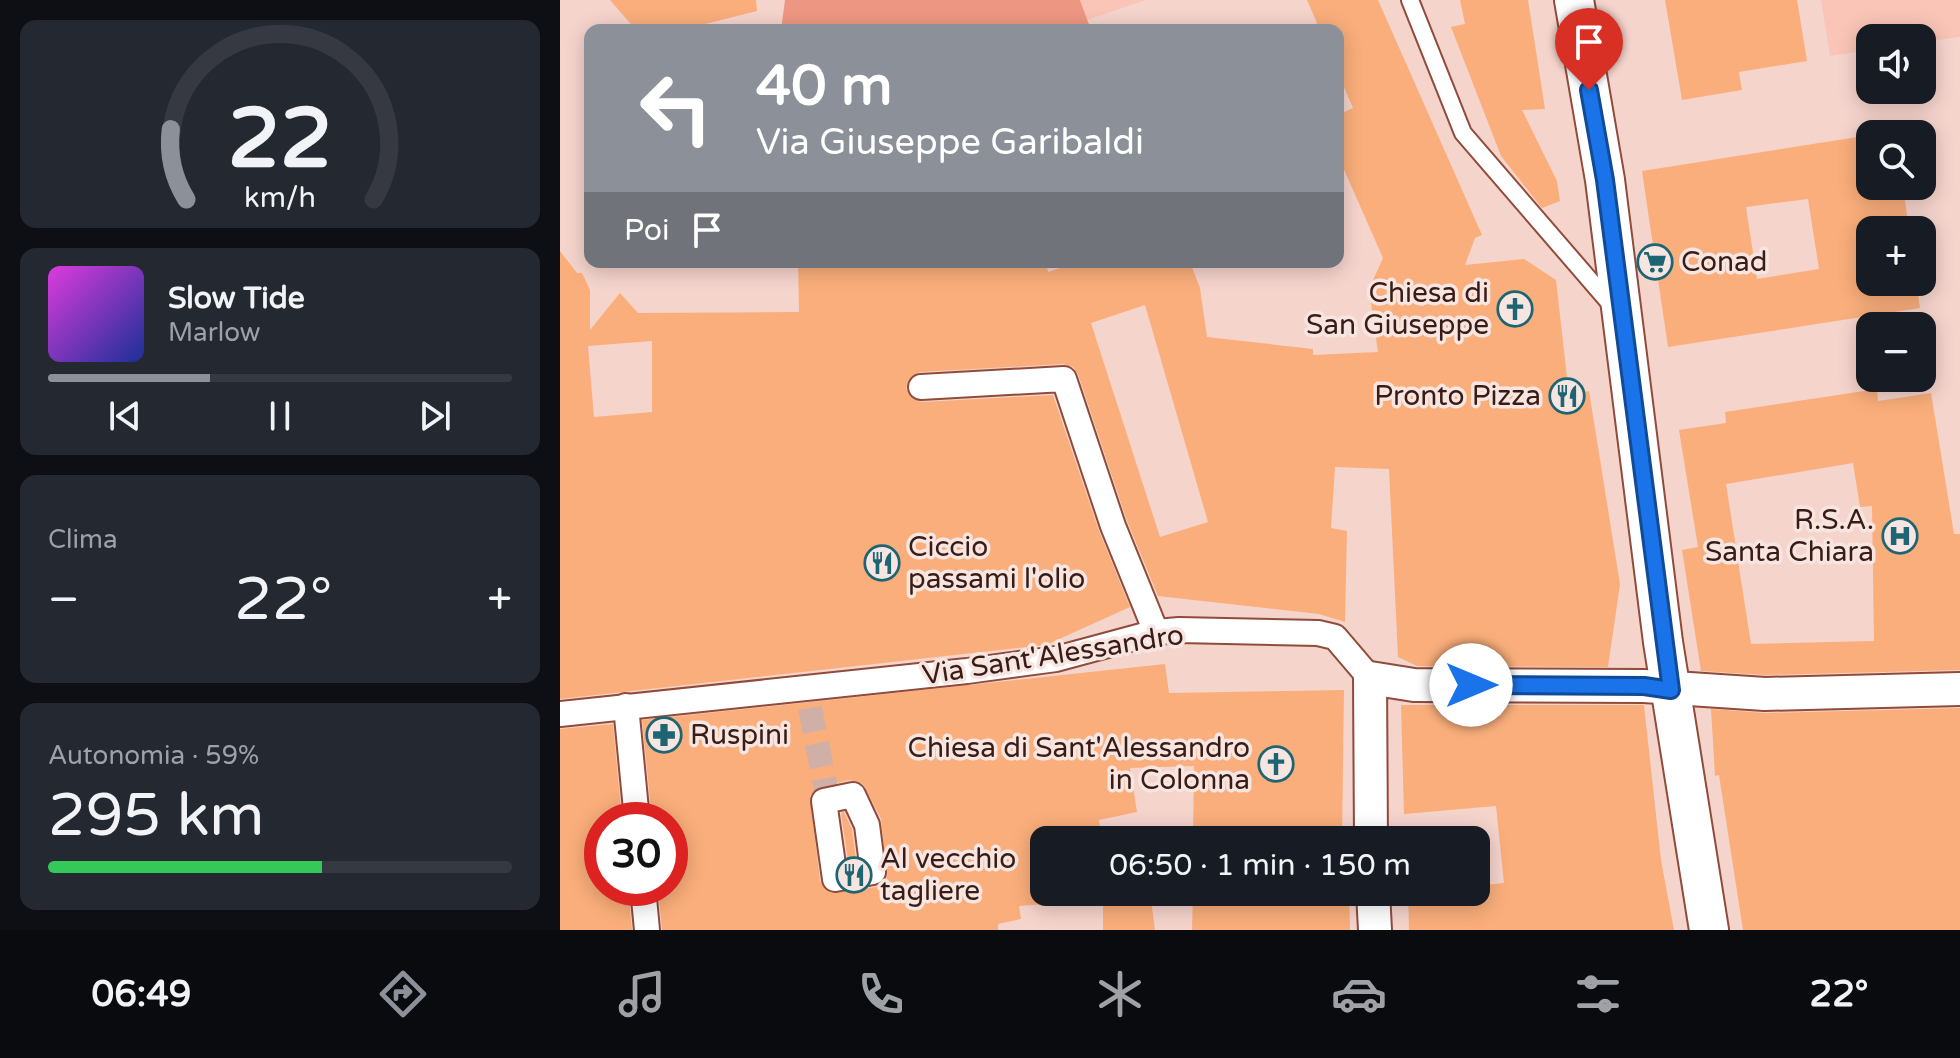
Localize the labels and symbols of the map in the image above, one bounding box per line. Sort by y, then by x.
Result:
pin [1555,8,1623,90]
supermarket icon: Conad [1636,243,1674,281]
place label: Conad [1681,245,1768,279]
place label: Chiesa di San Giuseppe [1306,276,1489,342]
church icon: Chiesa di San Giuseppe [1496,290,1534,328]
restaurant icon: Pronto Pizza [1548,377,1586,415]
place label: Pronto Pizza [1374,379,1541,413]
place label: R.S.A. Santa Chiara [1705,503,1874,569]
hospital icon: R.S.A. Santa Chiara [1881,517,1919,555]
place label: Ciccio passami l'olio [908,530,1085,596]
restaurant icon: Ciccio passami l'olio [863,544,901,582]
street label: Via Sant'Alessandro [920,618,1186,692]
position arrow [1429,643,1513,727]
pharmacy icon: Ruspini [645,716,683,754]
place label: Ruspini [690,718,789,752]
place label: Chiesa di Sant'Alessandro in Colonna [907,731,1250,797]
church icon: Chiesa di Sant'Alessandro in Colonna [1257,745,1295,783]
speed limit sign: 30 [584,802,688,906]
place label: Al vecchio tagliere [880,842,1016,908]
restaurant icon: Al vecchio tagliere [835,856,873,894]

